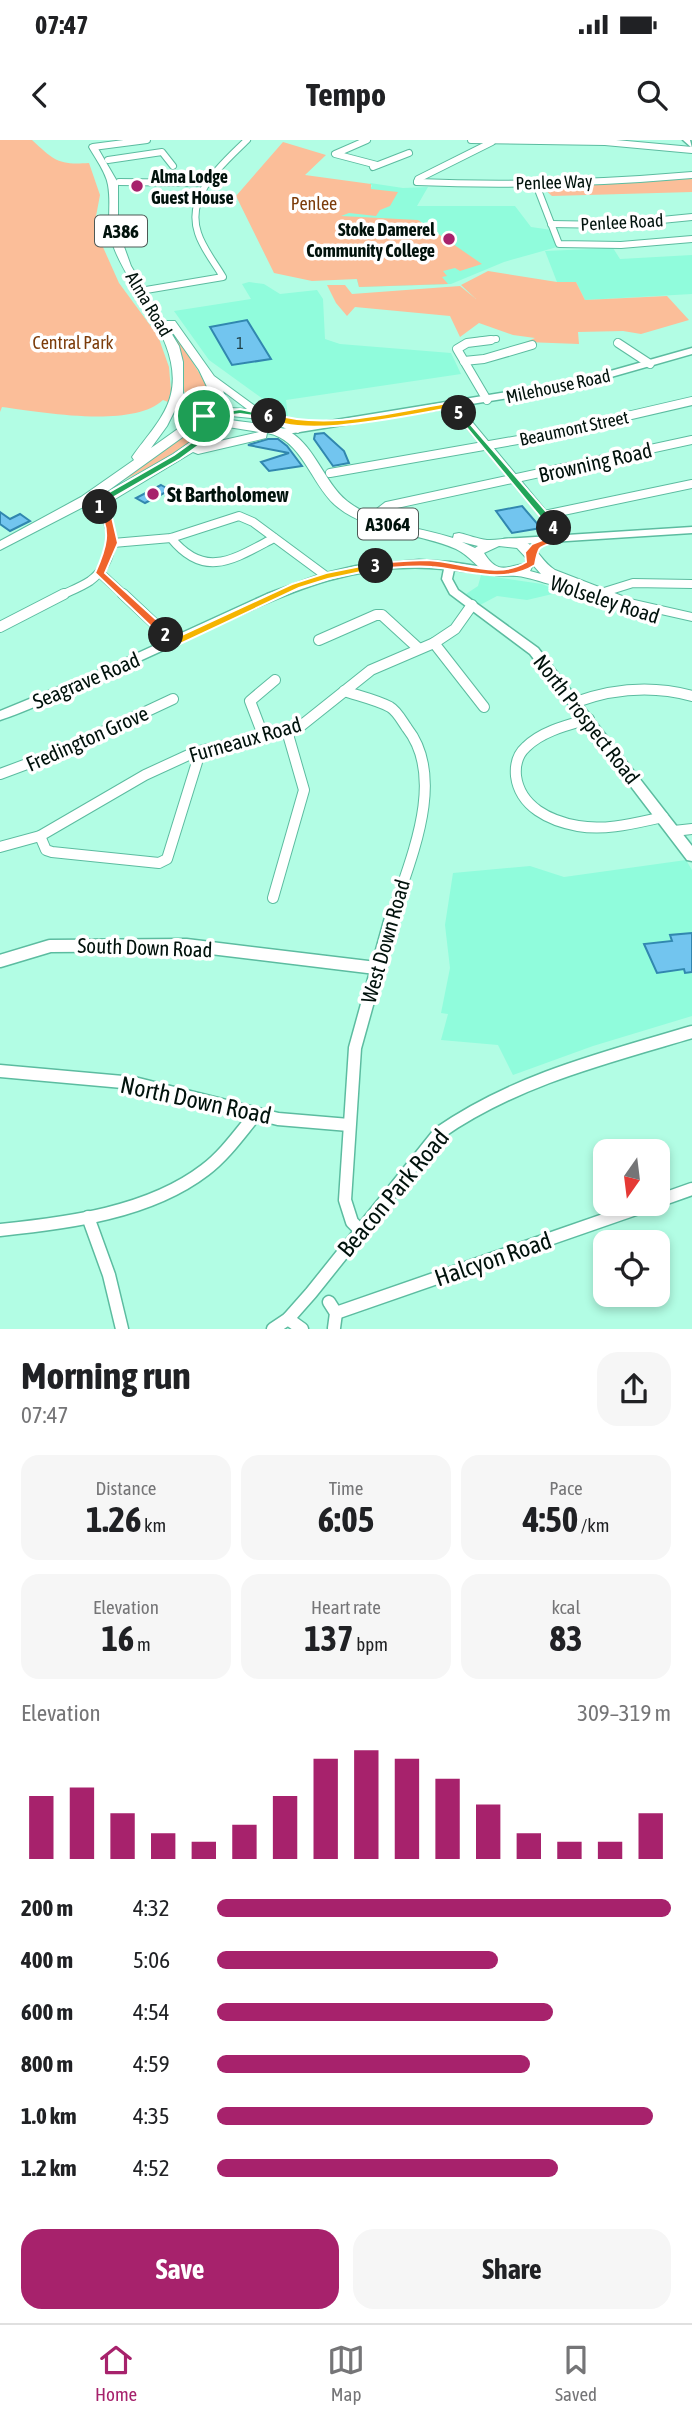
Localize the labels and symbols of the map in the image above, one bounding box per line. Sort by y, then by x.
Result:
place label: Alma Lodge Guest House [150,166,234,208]
street label: Penlee Way [515,170,593,194]
marker: Alma Lodge Guest House [129,178,145,194]
park label: Penlee [291,193,337,214]
street label: Penlee Road [580,209,664,235]
road number: A386 [95,216,147,246]
place label: Stoke Damerel Community College [306,219,435,261]
marker: Stoke Damerel Community College [441,231,457,247]
street label: Alma Road [122,268,176,340]
park label: Central Park [33,332,113,353]
house number: 1 [236,334,244,352]
street label: Milehouse Road [504,365,612,407]
pin [174,386,234,446]
pin: 5 [442,396,476,430]
pin: 6 [252,398,286,434]
street label: Beaumont Street [517,406,631,450]
street label: Browning Road [536,437,654,487]
place label: St Bartholomew [167,482,289,506]
marker: St Bartholomew [145,486,161,502]
pin: 1 [82,490,118,524]
road number: A3064 [358,508,418,540]
pin: 4 [536,510,572,546]
pin: 3 [358,548,394,584]
street label: Wolseley Road [547,570,663,628]
pin: 2 [148,617,184,652]
street label: Seagrave Road [29,647,143,713]
street label: North Prospect Road [529,650,645,788]
street label: Fredington Grove [22,700,152,776]
street label: Furneaux Road [186,712,304,766]
street label: West Down Road [356,876,414,1006]
street label: South Down Road [77,933,213,961]
street label: North Down Road [118,1071,274,1129]
street label: Beacon Park Road [332,1124,454,1262]
north arrow [593,1139,670,1216]
street label: Halcyon Road [431,1226,555,1292]

